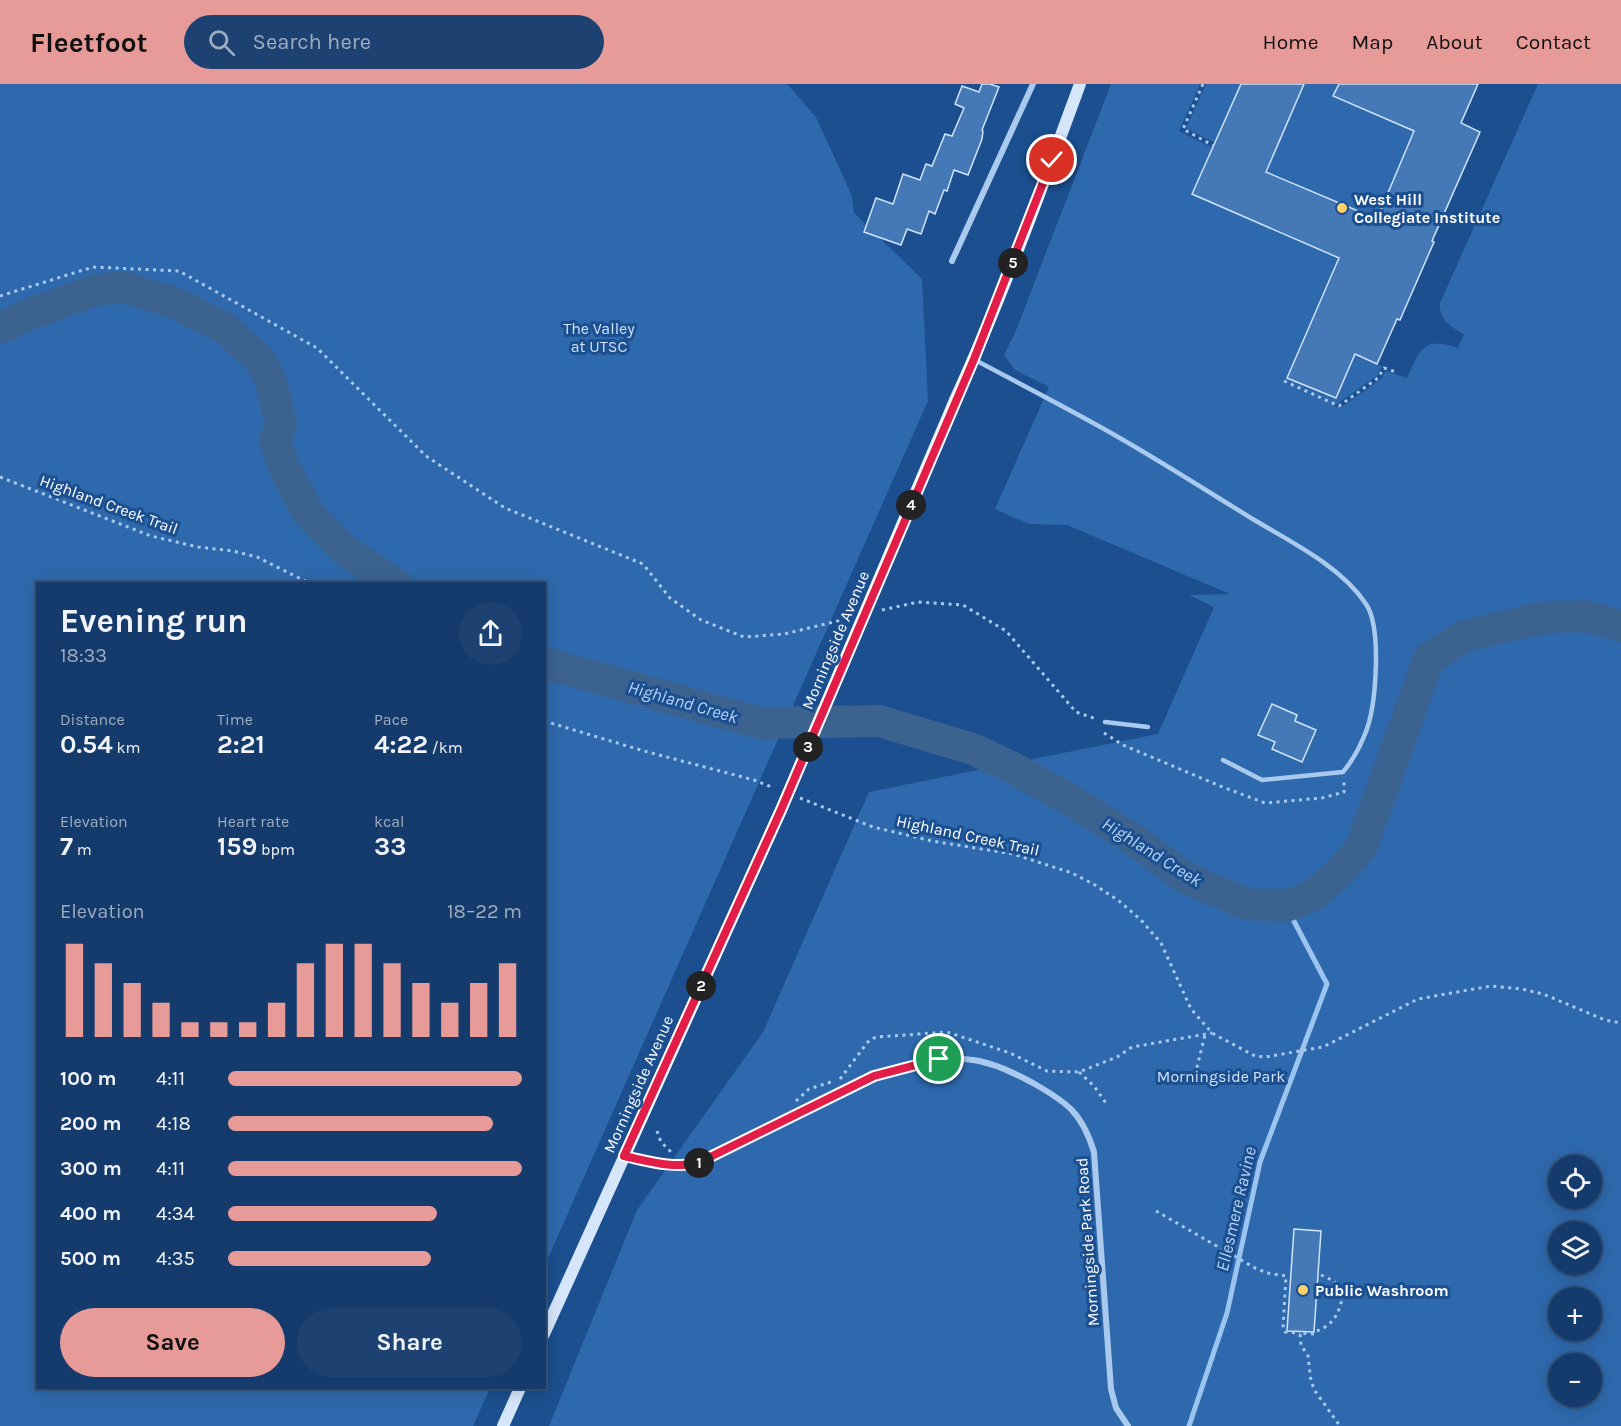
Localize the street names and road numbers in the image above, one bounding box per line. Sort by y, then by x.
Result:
street label: Highland Creek Trail [37,471,181,538]
street label: Morningside Avenue [798,568,873,712]
street label: Highland Creek Trail [895,811,1041,860]
street label: Morningside Avenue [600,1012,677,1156]
street label: Morningside Park Road [1072,1157,1103,1327]

